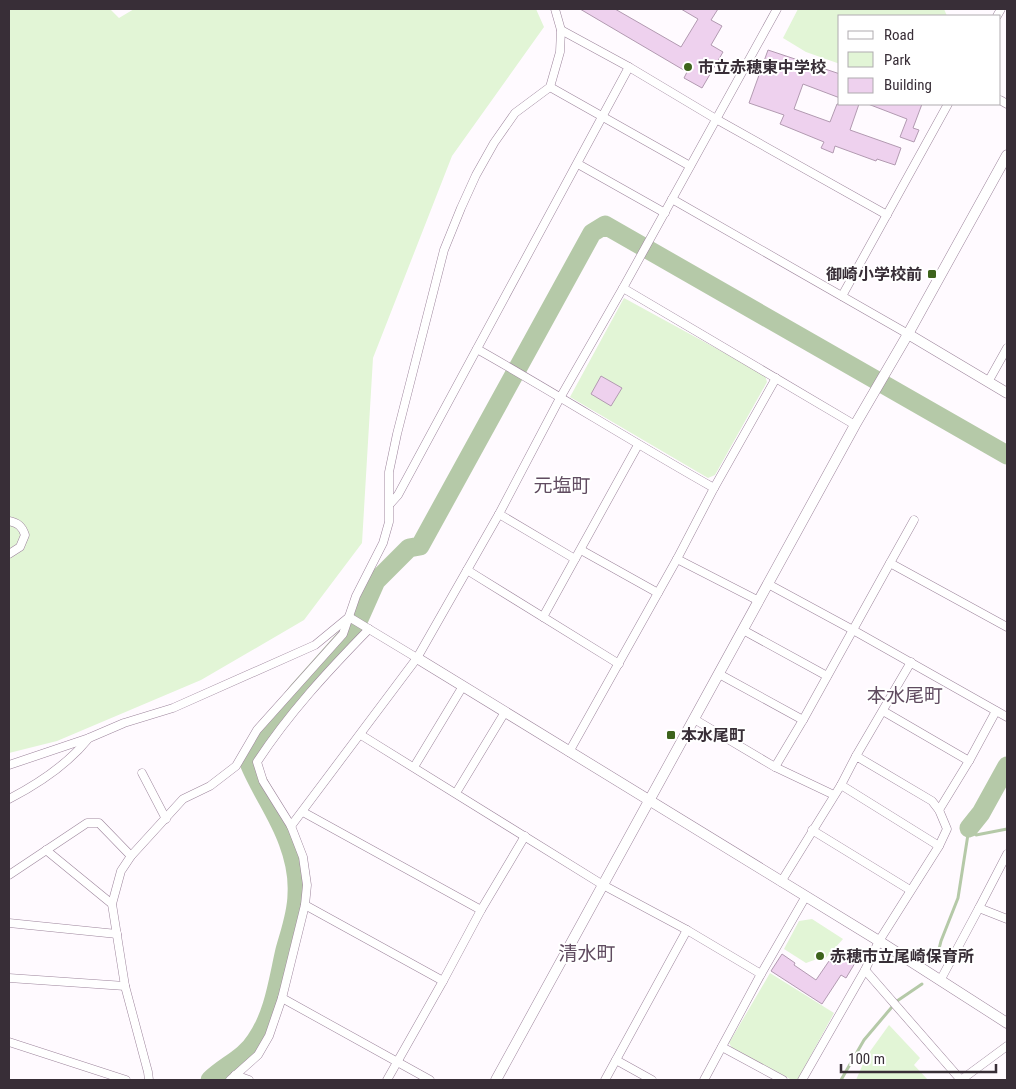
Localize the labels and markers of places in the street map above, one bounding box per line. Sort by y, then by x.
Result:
place label: 市立赤穂東中学校 [698,58,826,77]
marker: 市立赤穂東中学校 [682,61,694,73]
place label: 御崎小学校前 [826,265,922,284]
marker: 御崎小学校前 [926,268,938,280]
place label: 本水尾町 [681,726,745,745]
marker: 本水尾町 [665,729,677,741]
place label: 赤穂市立尾崎保育所 [830,947,974,966]
marker: 赤穂市立尾崎保育所 [814,950,826,962]

